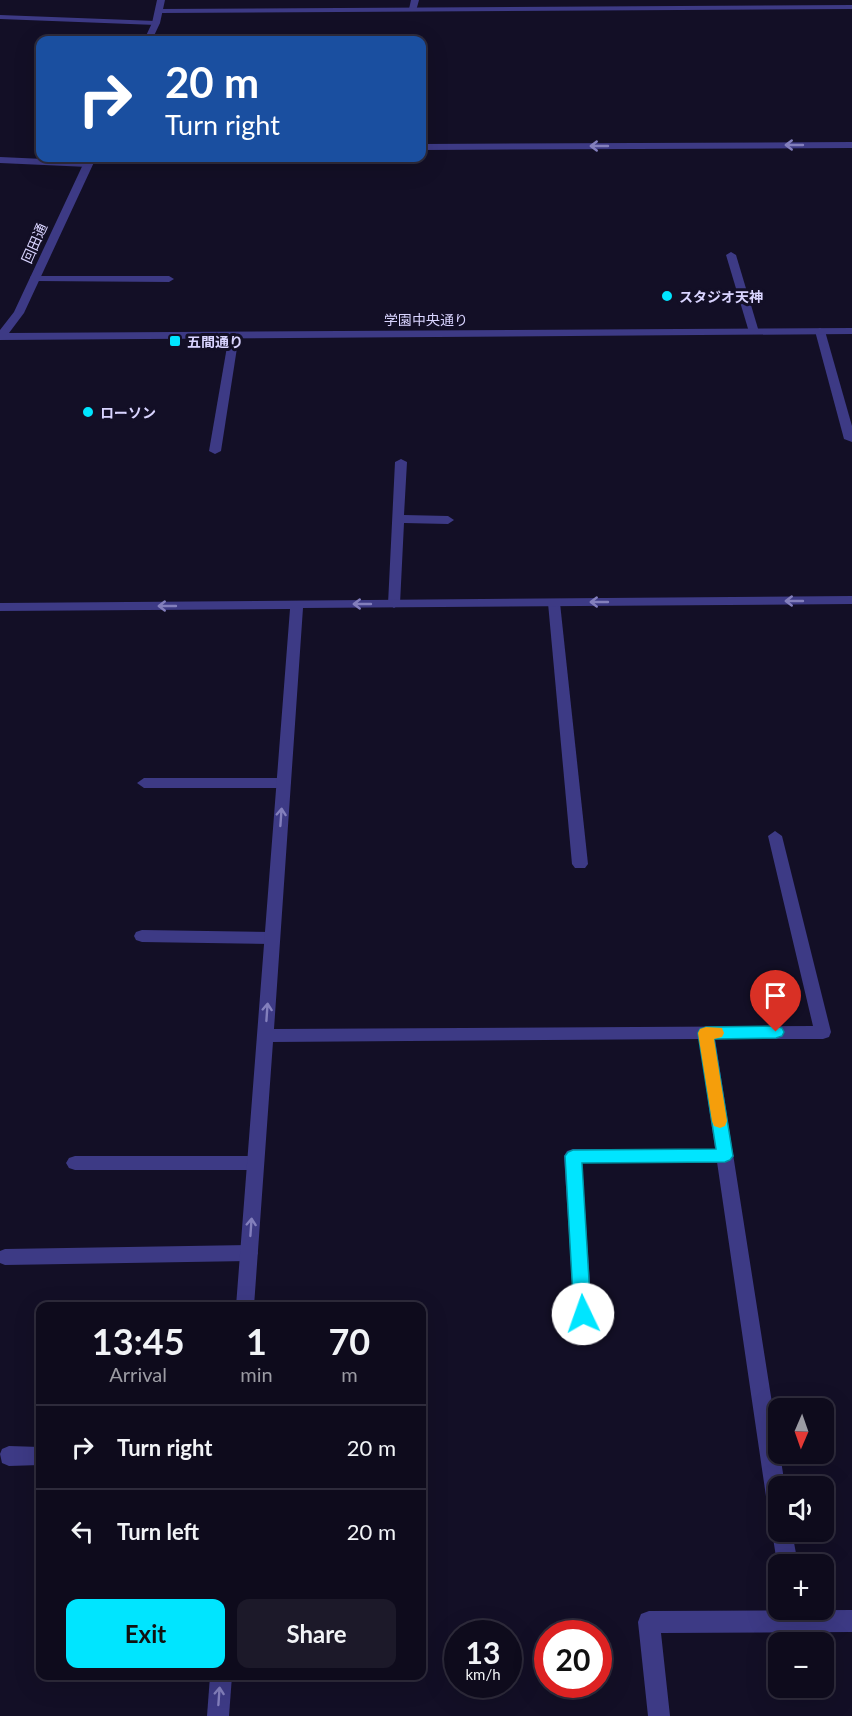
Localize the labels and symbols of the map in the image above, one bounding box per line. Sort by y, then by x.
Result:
one-way arrow [784,139,804,151]
one-way arrow [589,140,609,152]
street label: 回田通 [18,220,50,266]
place label: スタジオ天神 [679,288,763,305]
marker: スタジオ天神 [660,289,674,303]
street label: 学園中央通り [384,311,468,328]
place label: 五間通り [187,333,243,350]
marker: 五間通り [168,334,182,348]
place label: ローソン [100,404,156,421]
marker: ローソン [81,405,95,419]
one-way arrow [784,595,804,607]
one-way arrow [589,596,609,608]
one-way arrow [352,599,372,610]
one-way arrow [157,600,177,612]
one-way arrow [276,808,287,828]
pin [750,970,801,1032]
one-way arrow [262,1002,273,1022]
one-way arrow [245,1218,256,1238]
position arrow [551,1282,615,1346]
north arrow [768,1398,834,1464]
speed limit sign: 20 [534,1620,612,1698]
one-way arrow [214,1686,225,1706]

